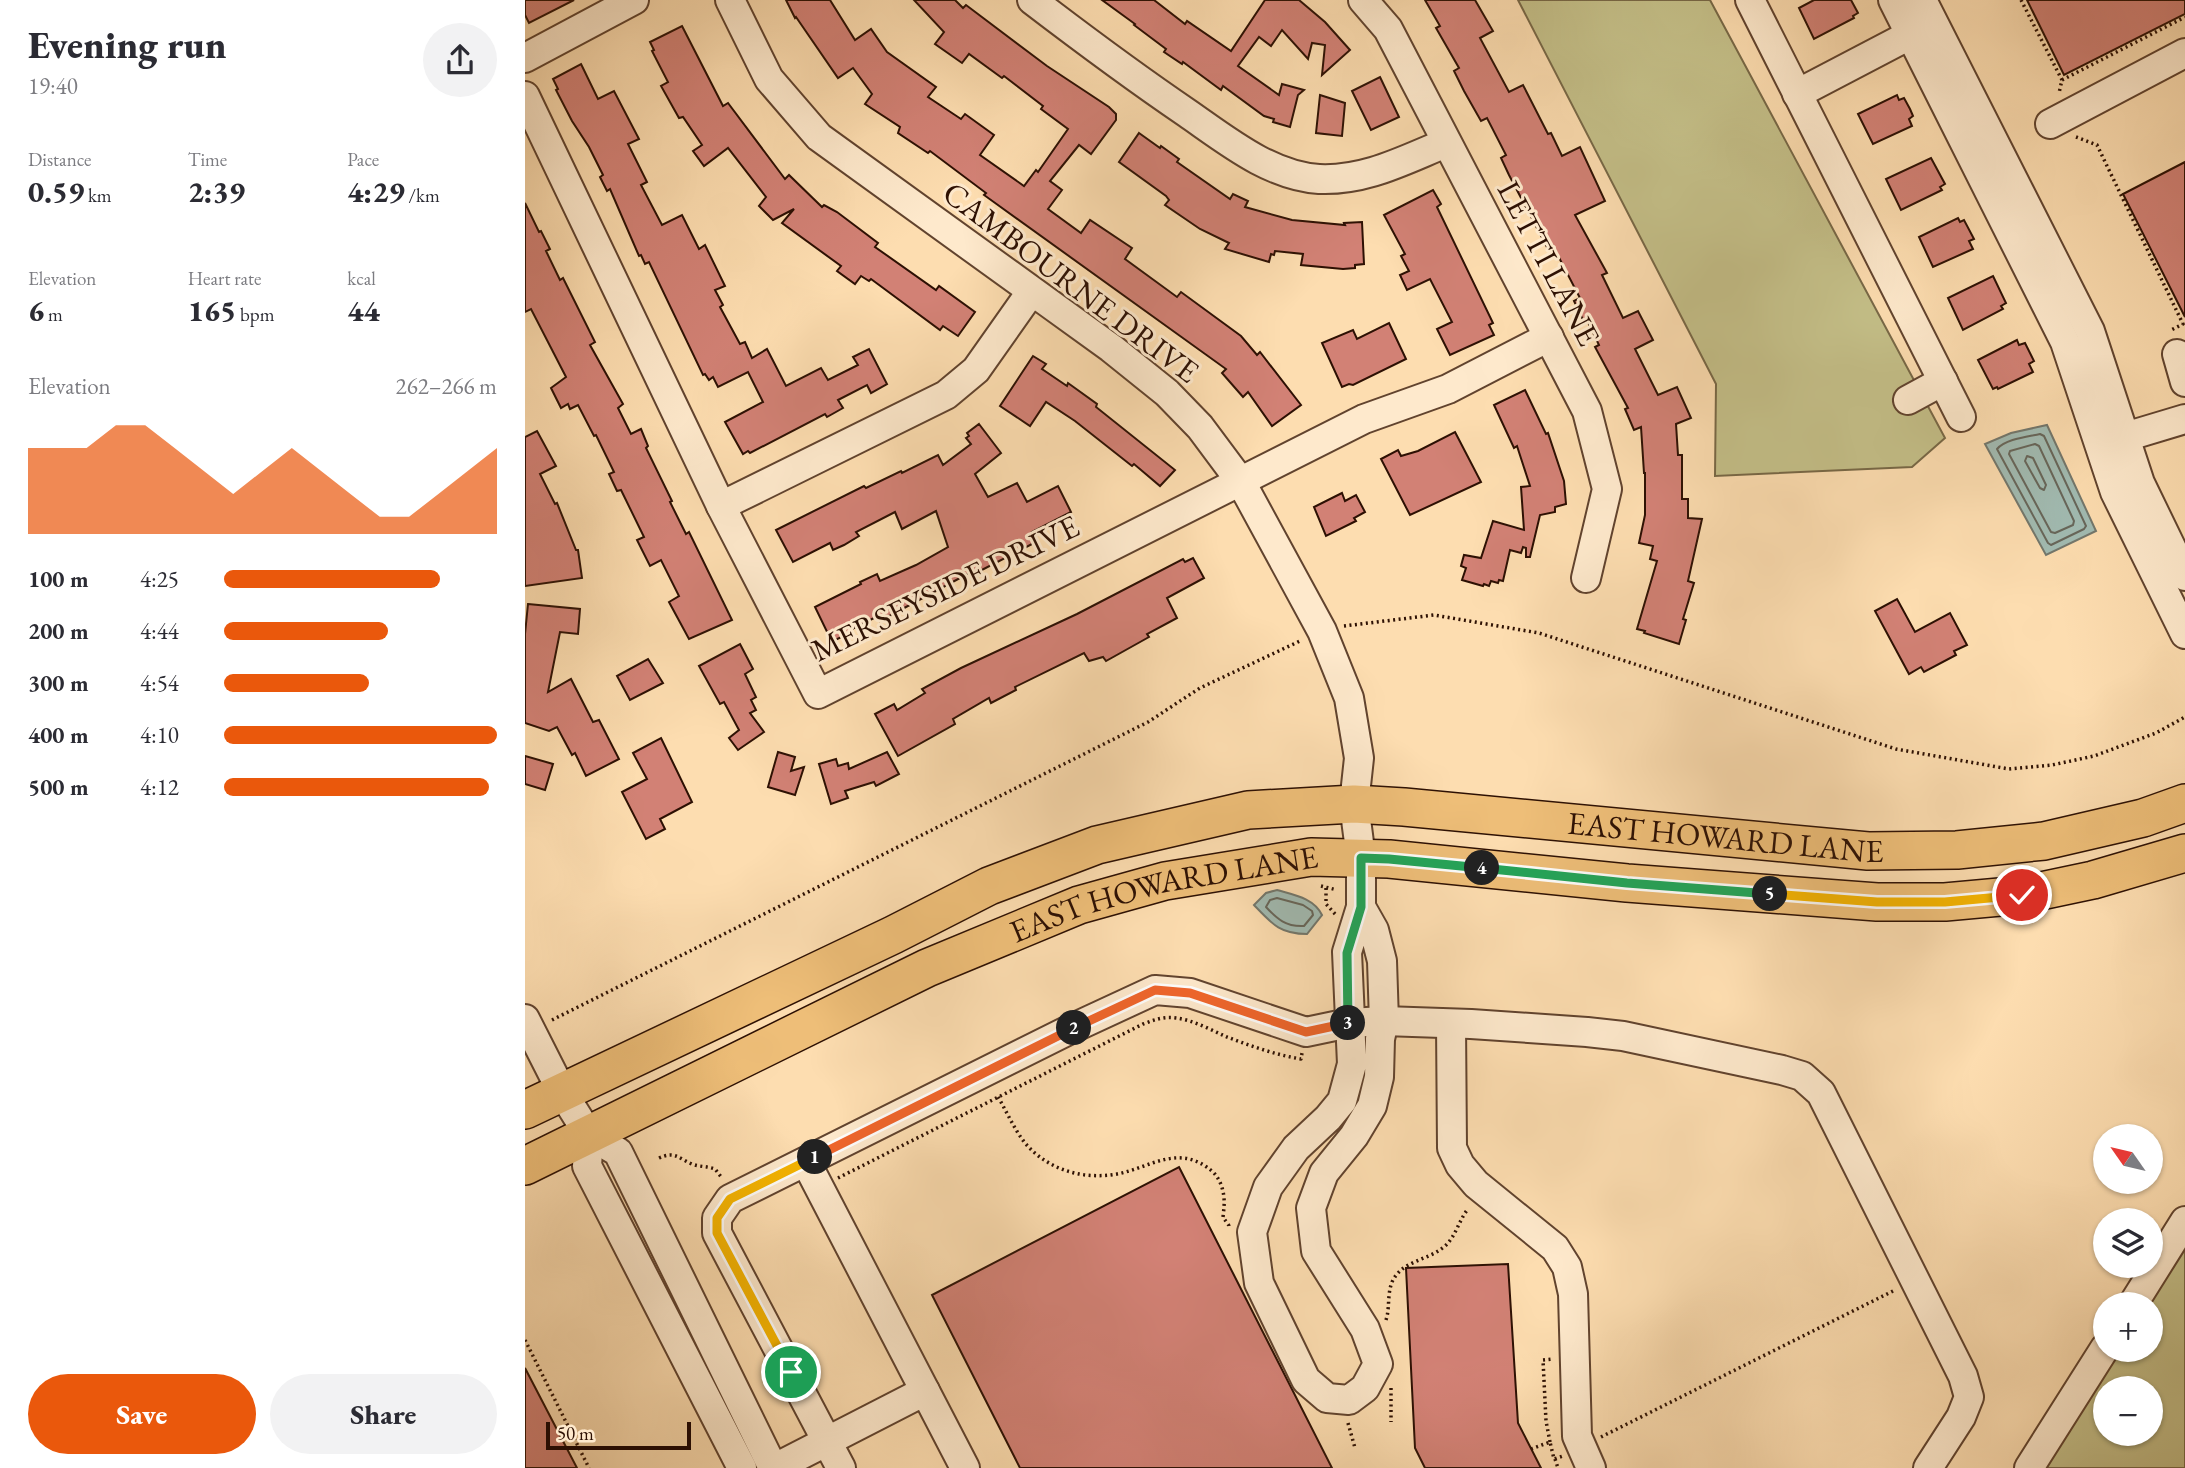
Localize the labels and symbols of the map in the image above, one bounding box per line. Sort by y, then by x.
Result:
street label: CAMBOURNE DRIVE [934,172,1208,392]
street label: LETTI LANE [1488,173,1610,353]
street label: MERSEYSIDE DRIVE [804,505,1086,671]
street label: EAST HOWARD LANE [1566,802,1884,872]
street label: EAST HOWARD LANE [1003,835,1321,952]
pin: 4 [1465,850,1499,886]
pin [1992,865,2052,925]
pin: 5 [1753,876,1787,912]
pin: 3 [1331,1006,1365,1040]
pin: 2 [1057,1010,1091,1046]
north arrow [2093,1124,2163,1194]
pin: 1 [797,1140,833,1174]
pin [761,1342,821,1402]
scale bar [546,1419,691,1451]

